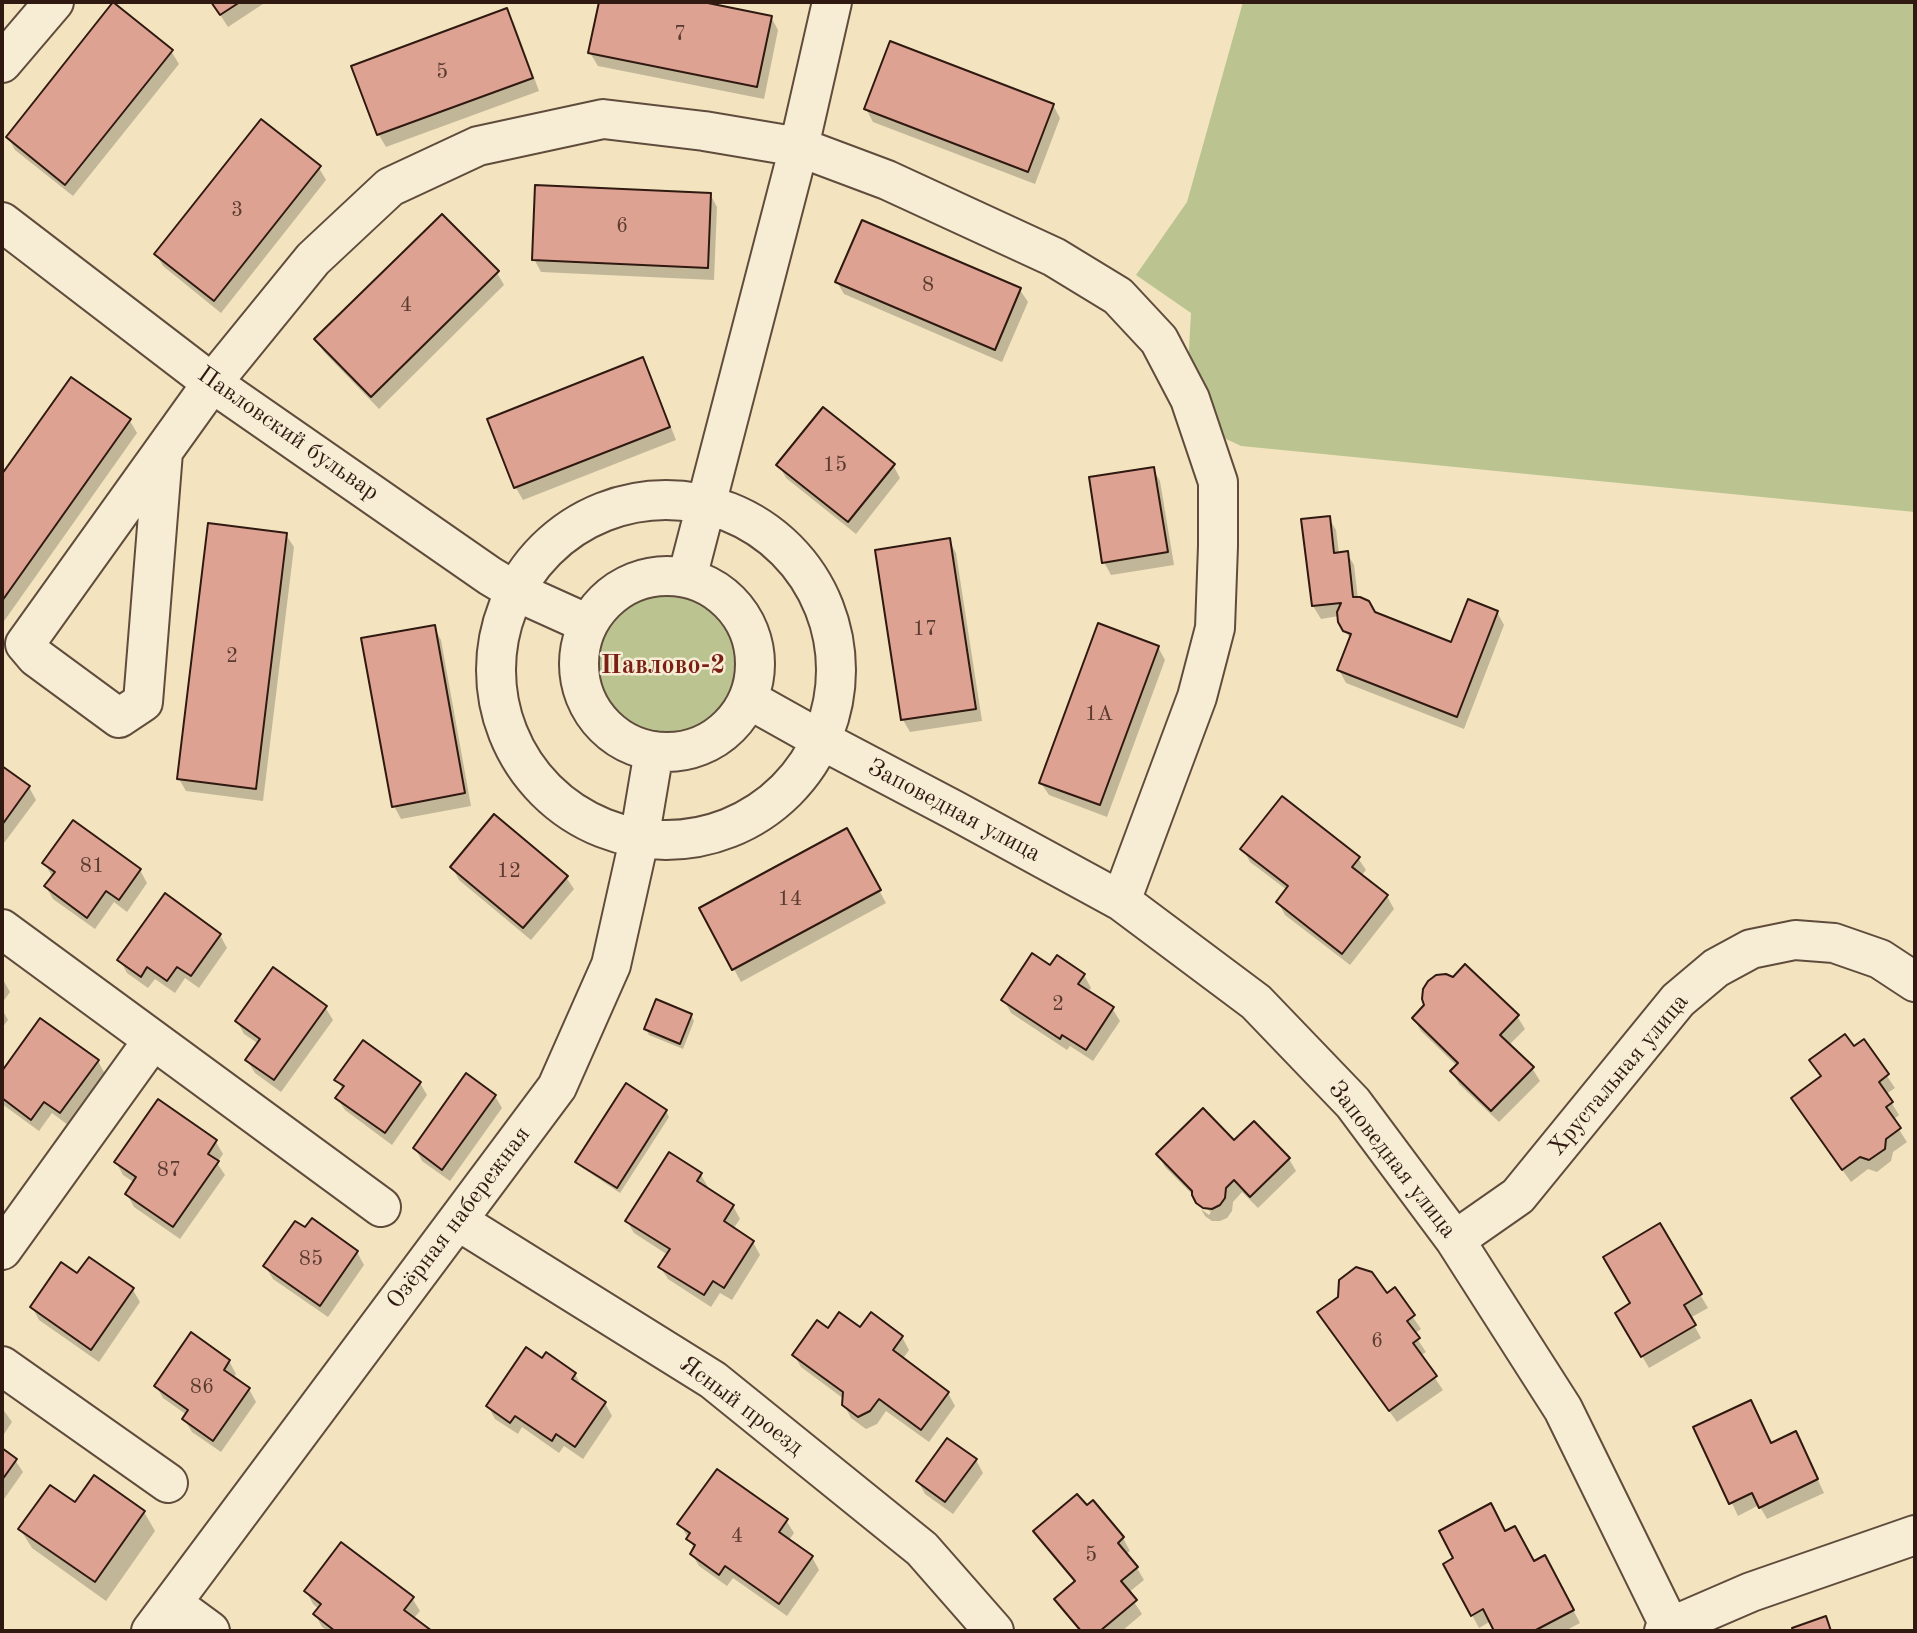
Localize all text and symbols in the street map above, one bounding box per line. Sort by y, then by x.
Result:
house number: 7 [674,21,686,47]
house number: 5 [436,59,448,85]
house number: 3 [231,197,243,223]
house number: 6 [616,213,628,239]
house number: 8 [922,272,934,298]
house number: 4 [400,292,412,318]
street label: Павловский бульвар [192,360,384,508]
house number: 15 [823,452,847,478]
house number: 17 [913,616,937,642]
house number: 2 [226,643,238,669]
district label: Павлово-2 [601,650,725,682]
house number: 1А [1085,701,1113,727]
street label: Заповедная улица [863,753,1045,869]
house number: 81 [80,853,104,879]
house number: 12 [497,858,521,884]
house number: 14 [778,886,802,912]
street label: Хрустальная улица [1543,988,1695,1162]
house number: 2 [1052,991,1064,1017]
street label: Заповедная улица [1322,1076,1462,1244]
street label: Озёрная набережная [381,1121,537,1315]
house number: 87 [157,1157,181,1183]
house number: 85 [299,1246,323,1272]
house number: 6 [1371,1328,1383,1354]
street label: Ясный проезд [673,1350,809,1462]
house number: 86 [190,1374,214,1400]
house number: 4 [731,1523,743,1549]
house number: 5 [1085,1542,1097,1568]

